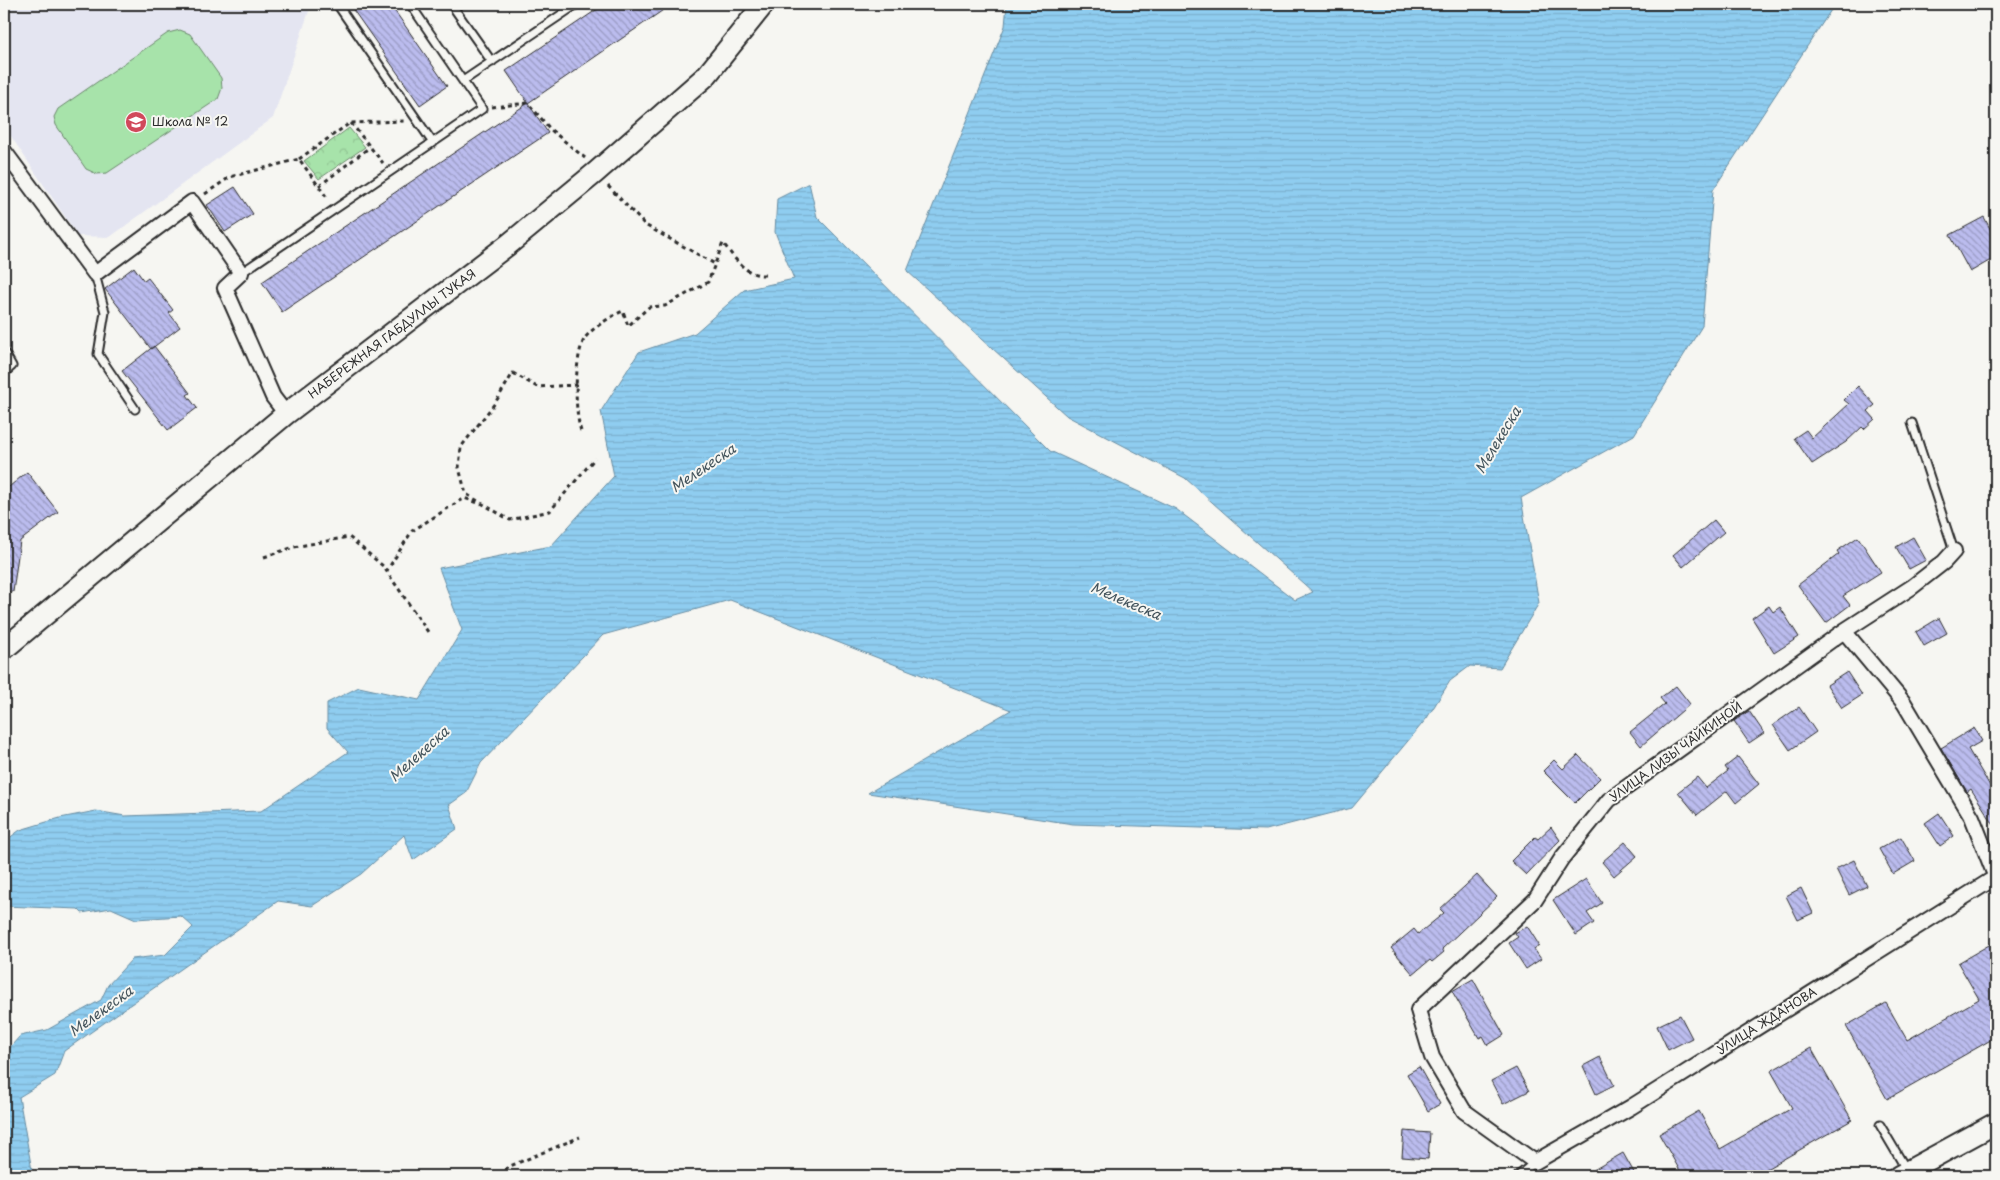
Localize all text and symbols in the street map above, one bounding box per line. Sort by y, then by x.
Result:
school or university icon: Школа № 12 [124,110,148,134]
place label: Школа № 12 [152,112,228,130]
street label: НАБЕРЕЖНАЯ ГАБДУЛЛЫ ТУКАЯ [304,264,479,402]
water label: Мелекеска [1469,401,1526,477]
water label: Мелекеска [666,437,741,497]
water label: Мелекеска [1088,576,1166,625]
street label: УЛИЦА ЛИЗЫ ЧАЙКИНОЙ [1605,697,1745,806]
water label: Мелекеска [384,720,454,786]
water label: Мелекеска [64,979,138,1041]
street label: УЛИЦА ЖДАНОВА [1713,982,1820,1058]

